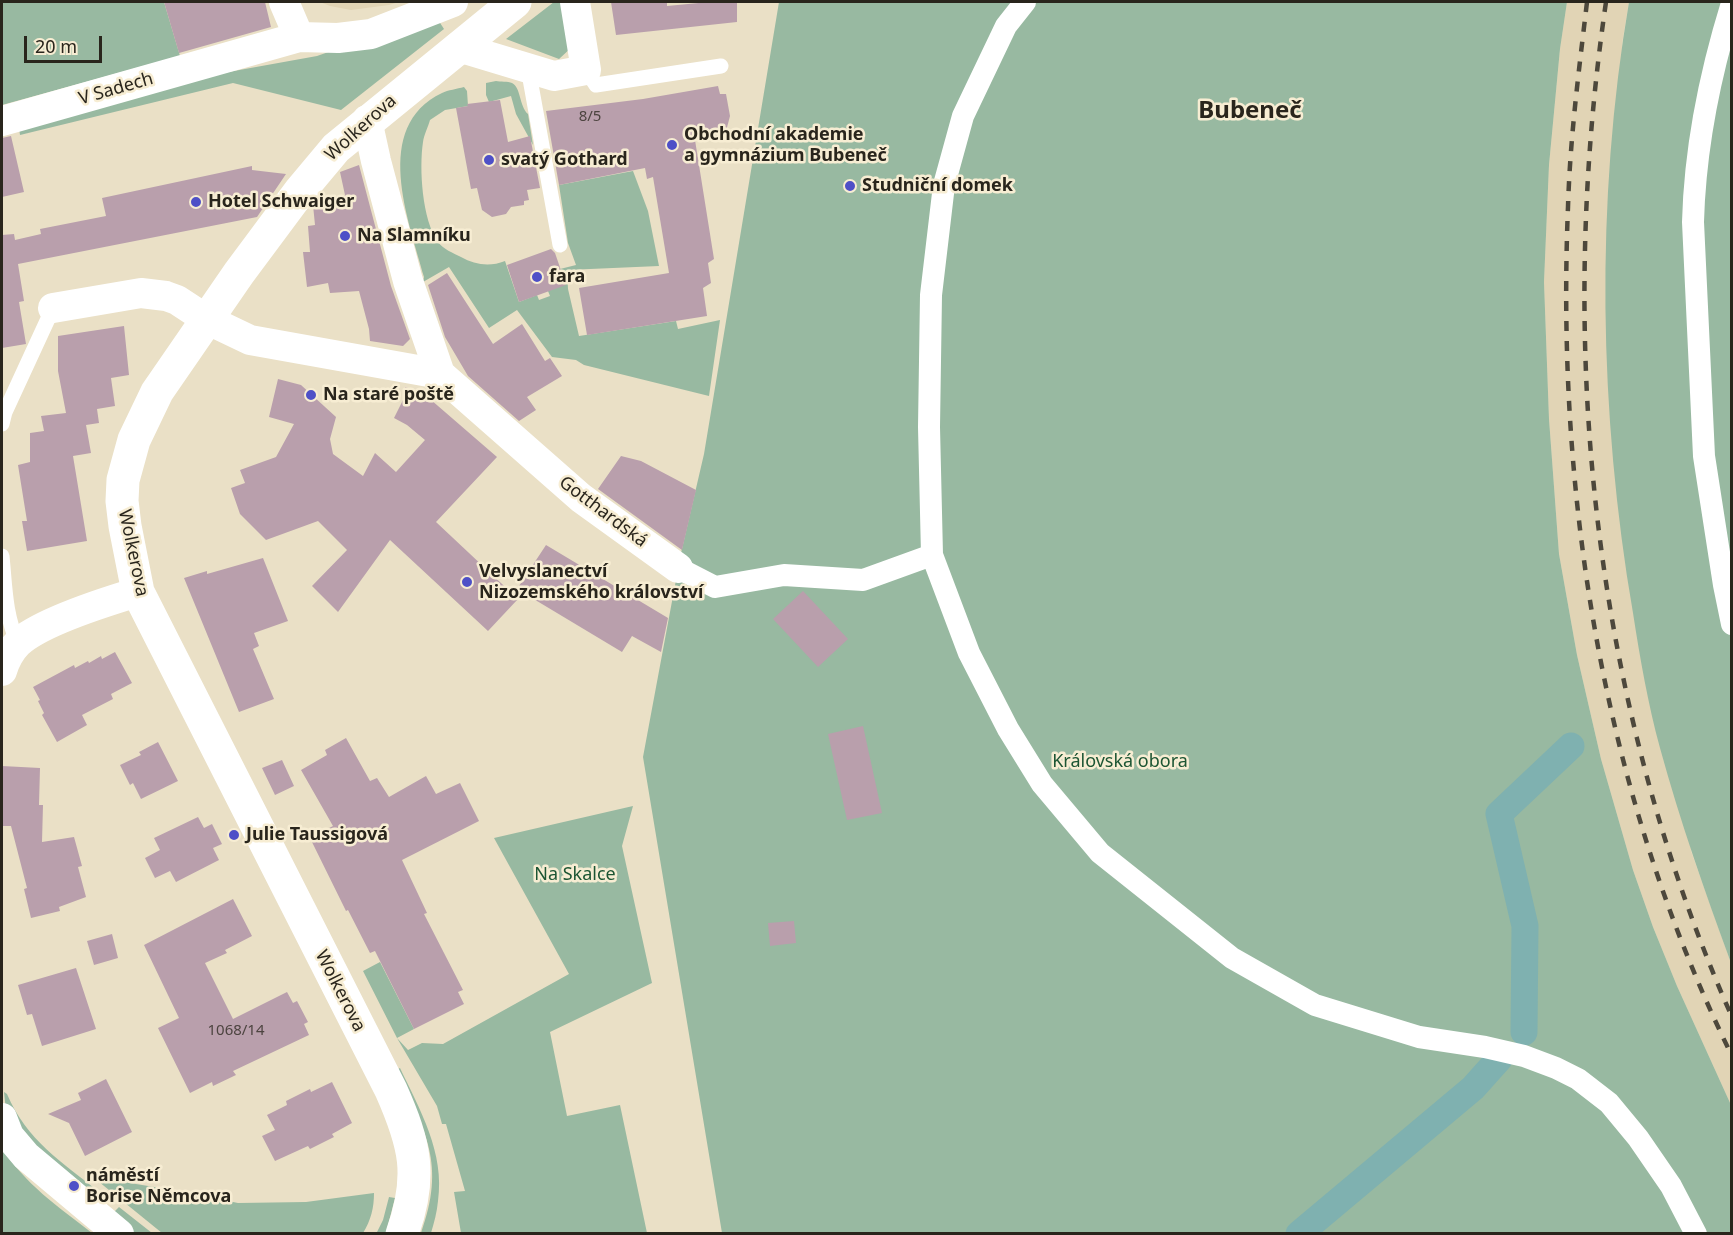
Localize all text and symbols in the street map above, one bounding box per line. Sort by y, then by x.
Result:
scale bar [27,24,105,62]
text: 20 m [35,34,77,58]
street label: V Sadech [76,68,156,110]
street label: Wolkerova [321,90,401,166]
district label: Bubeneč [1198,97,1302,125]
house number: 8/5 [579,108,601,126]
place label: Obchodní akademie a gymnázium Bubeneč [684,124,887,166]
marker: Obchodní akademie a gymnázium Bubeneč [665,138,679,152]
place label: svatý Gothard [501,149,628,171]
marker: svatý Gothard [482,153,496,167]
place label: Studniční domek [862,175,1013,197]
marker: Studniční domek [843,179,857,193]
place label: Hotel Schwaiger [208,191,354,213]
marker: Hotel Schwaiger [189,195,203,209]
place label: Na Slamníku [357,225,471,247]
marker: Na Slamníku [338,229,352,243]
place label: fara [549,266,585,288]
marker: fara [530,270,544,284]
place label: Na staré poště [323,384,454,406]
marker: Na staré poště [304,388,318,402]
street label: Gotthardská [555,472,651,552]
street label: Wolkerova [113,507,153,599]
place label: Velvyslanectví Nizozemského království [479,561,703,604]
marker: Velvyslanectví Nizozemského království [460,575,474,589]
park label: Královská obora [1052,751,1188,773]
place label: Julie Taussigová [246,824,388,846]
marker: Julie Taussigová [227,828,241,842]
park label: Na Skalce [534,864,616,886]
street label: Wolkerova [310,947,370,1035]
house number: 1068/14 [207,1022,265,1040]
place label: náměstí Borise Němcova [86,1165,231,1208]
marker: náměstí Borise Němcova [67,1179,81,1193]

